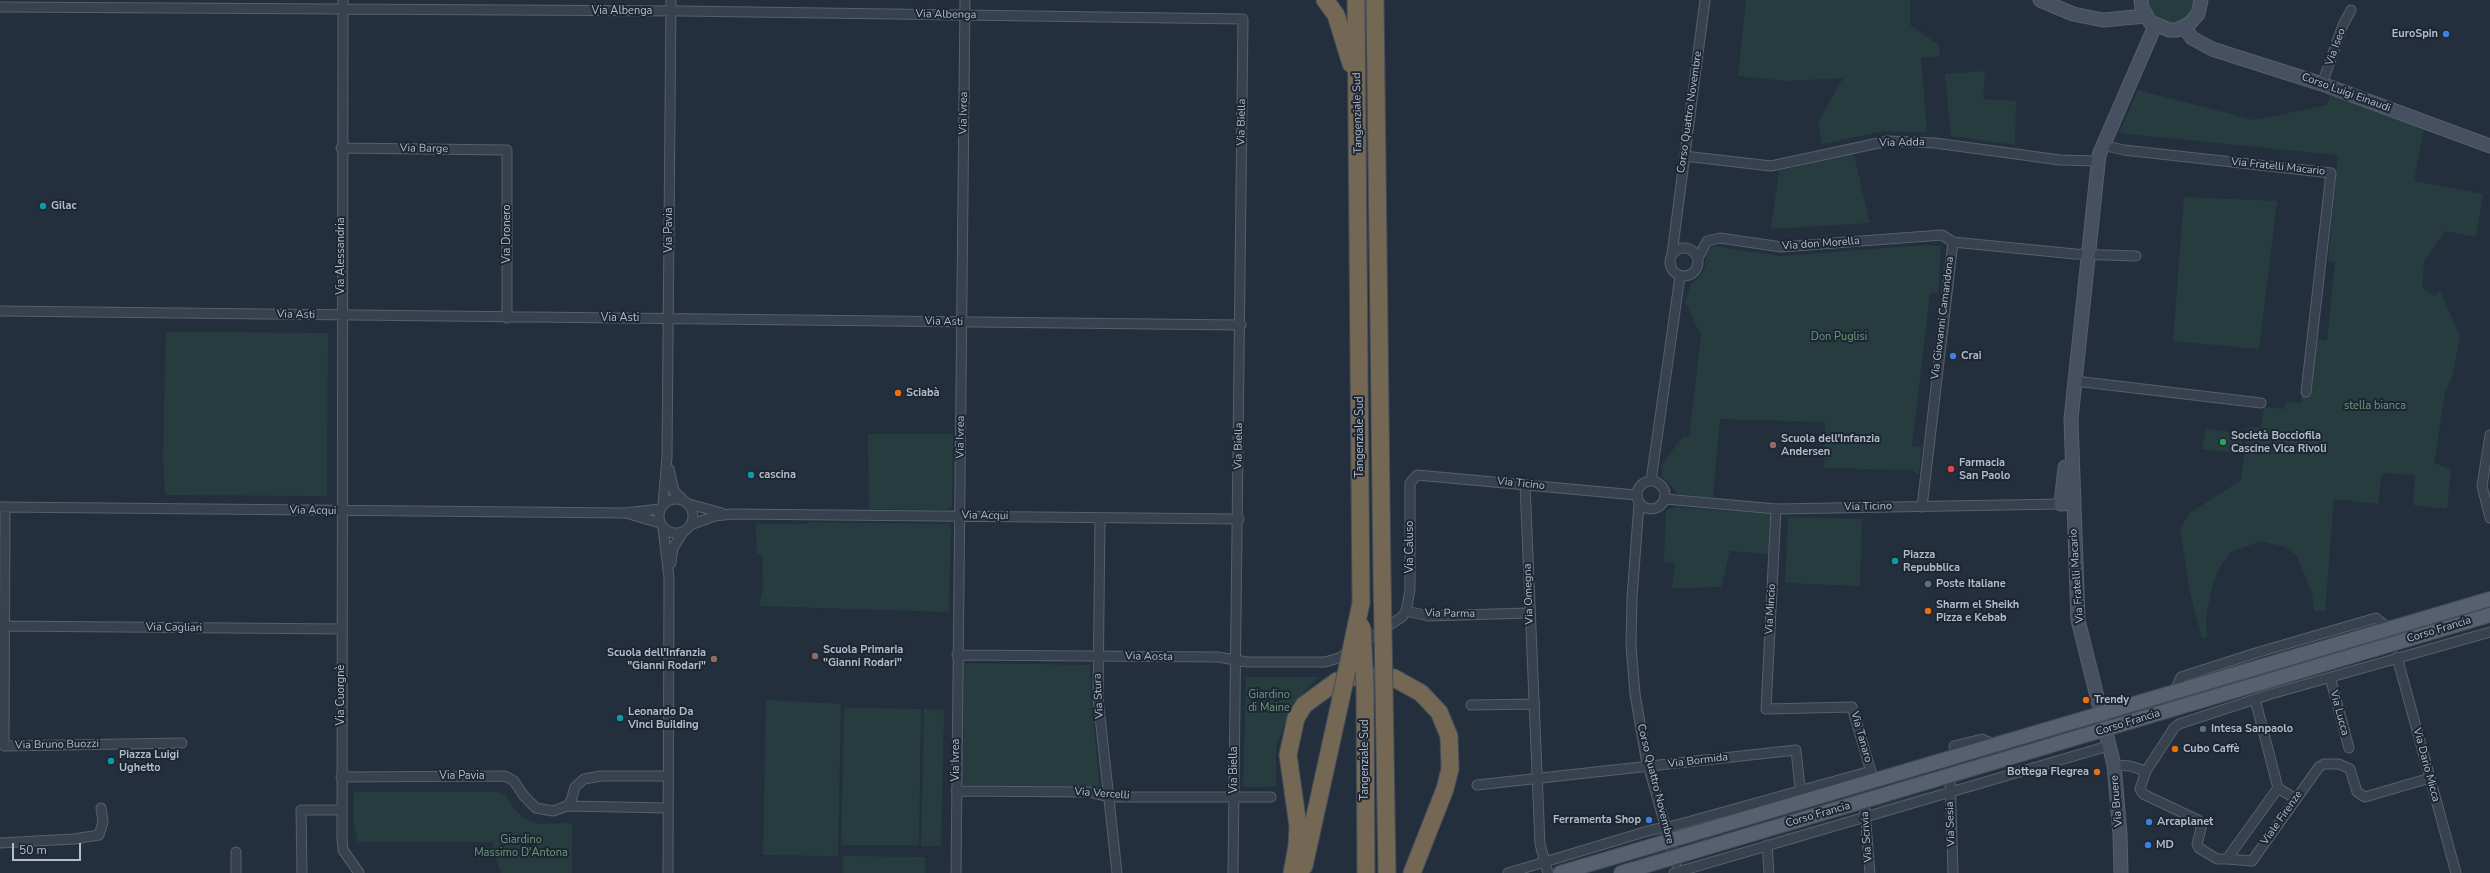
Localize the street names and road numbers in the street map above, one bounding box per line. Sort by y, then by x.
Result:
street label: Via Albenga [592,4,652,18]
street label: Via Albenga [915,8,977,22]
street label: Via Iseo [2323,26,2349,68]
street label: Corso Quattro Novembre [1675,50,1705,174]
street label: Corso Luigi Einaudi [2300,71,2392,115]
street label: Tangenziale Sud [1351,72,1365,154]
street label: Via Ivrea [957,91,971,135]
street label: Via Biella [1235,98,1249,146]
street label: Via Adda [1879,136,1925,150]
street label: Via Barge [400,142,448,156]
street label: Via Fratelli Macario [2230,155,2326,179]
street label: Via Dronero [500,204,514,264]
street label: Via Pavia [662,207,676,253]
street label: Via Alessandria [334,217,348,295]
street label: Via don Morella [1782,235,1860,253]
street label: Via Giovanni Camandona [1929,256,1957,380]
street label: Via Asti [277,308,315,322]
street label: Via Asti [601,311,639,325]
street label: Via Asti [925,315,963,329]
street label: Tangenziale Sud [1353,396,1367,478]
street label: Via Ivrea [954,415,968,459]
street label: Via Biella [1232,422,1246,470]
street label: Via Ticino [1496,475,1546,493]
street label: Via Ticino [1844,500,1892,514]
street label: Via Acqui [289,504,337,518]
street label: Via Acqui [961,509,1009,523]
street label: Via Caluso [1403,521,1417,573]
street label: Via Fratelli Macario [2067,528,2087,624]
street label: Via Omegna [1521,563,1537,625]
street label: Via Mincio [1763,583,1779,635]
street label: Via Parma [1425,607,1475,621]
street label: Corso Francia [2405,614,2473,646]
street label: Via Cagliari [146,621,202,635]
street label: Via Aosta [1125,650,1173,664]
street label: Via Cuorgnè [334,665,348,725]
street label: Via Stura [1091,673,1107,719]
street label: Via Lucca [2327,689,2351,737]
street label: Corso Francia [2094,707,2162,739]
street label: Via Tanaro [1847,710,1875,764]
street label: Tangenziale Sud [1358,719,1372,801]
street label: Corso Quattro Novembre [1634,723,1676,845]
street label: Via Dario Micca [2410,727,2442,803]
street label: Via Bruno Buozzi [15,738,99,752]
street label: Via Ivrea [949,739,963,781]
street label: Via Biella [1227,747,1241,793]
street label: Via Bormida [1667,751,1729,771]
street label: Via Pavia [439,769,485,783]
street label: Via Bruere [2108,775,2126,827]
street label: Via Vercelli [1074,785,1130,803]
street label: Viale Firenze [2258,788,2306,848]
street label: Corso Francia [1784,799,1852,831]
street label: Via Sesia [1944,801,1958,847]
street label: Via Scrivia [1859,811,1875,863]

